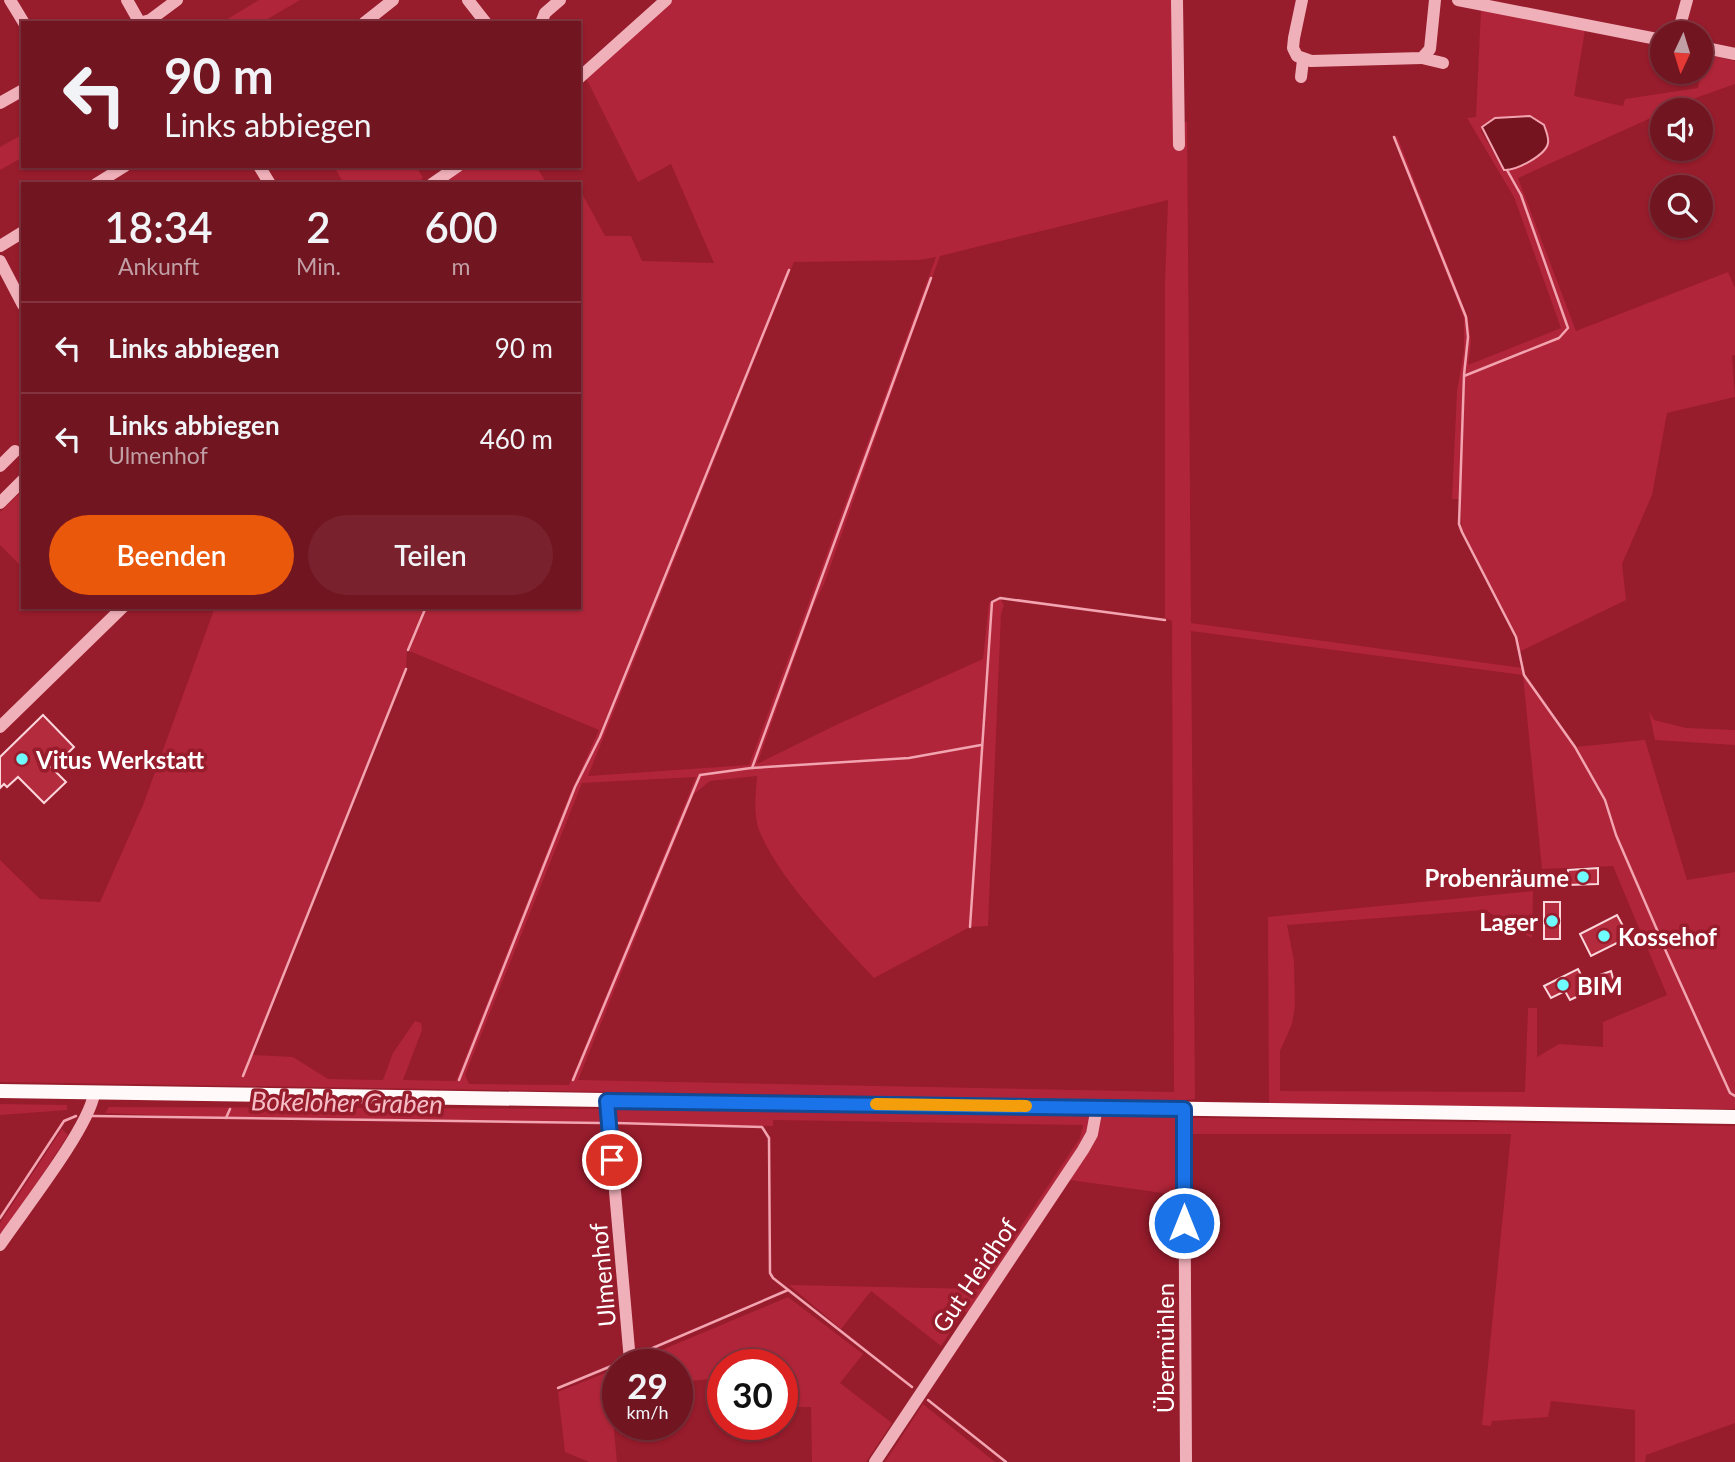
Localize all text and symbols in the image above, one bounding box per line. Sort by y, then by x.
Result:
north arrow [1650,21,1713,84]
map controls [1650,21,1713,238]
text: 90 m [164,46,274,104]
icon: left [49,49,140,140]
button: sound [1650,98,1713,161]
text: Links abbiegen [164,105,372,144]
button: search [1650,175,1713,238]
text: 18:34 [104,202,213,252]
text: 2 [306,202,331,252]
text: 600 [424,202,498,252]
text: Ankunft [118,252,199,280]
text: Min. [296,252,341,280]
text: m [452,252,470,280]
icon: left [49,329,87,367]
text: Links abbiegen [108,332,280,364]
text: 90 m [495,332,553,364]
text: Links abbiegen [108,409,280,441]
icon: left [49,420,87,458]
text: 460 m [480,423,553,455]
text: Ulmenhof [108,441,208,469]
button: Beenden [49,515,294,595]
button: Teilen [308,515,553,595]
place label: Vitus Werkstatt [35,745,204,774]
marker: Vitus Werkstatt [14,751,30,767]
place label: Probenräume [1425,863,1569,892]
marker: Probenräume [1575,869,1591,885]
place label: Lager [1479,907,1538,936]
marker: Lager [1544,913,1560,929]
place label: Kossehof [1618,922,1717,951]
marker: Kossehof [1596,928,1612,944]
place label: BIM [1577,971,1623,1000]
marker: BIM [1555,977,1571,993]
water label: Bokeloher Graben [251,1084,443,1120]
pin [582,1130,642,1190]
icon: arrive [593,1141,631,1179]
position arrow [1147,1186,1221,1260]
street label: Gut Heidhof [926,1212,1023,1337]
street label: Ulmenhof [583,1221,621,1328]
street label: Übermühlen [1150,1283,1179,1413]
speed limit sign: 30 [707,1349,798,1440]
text: 29 [627,1364,668,1406]
text: km/h [626,1401,669,1423]

